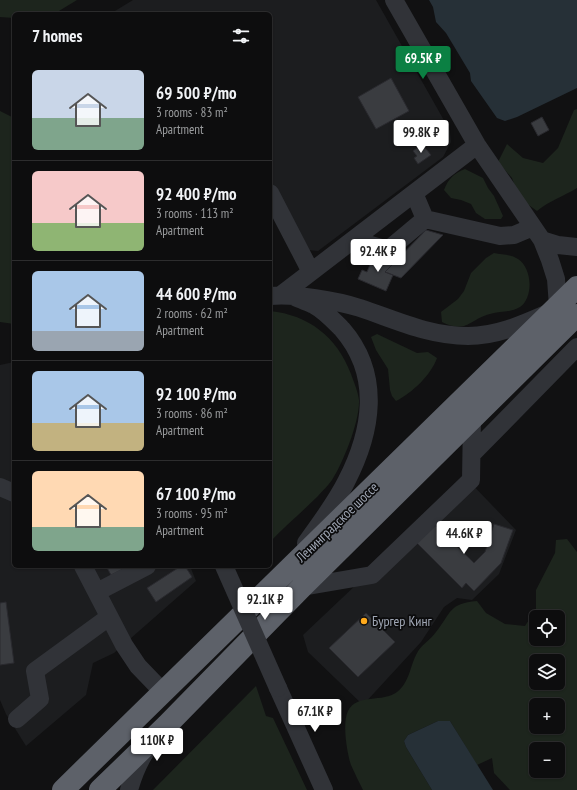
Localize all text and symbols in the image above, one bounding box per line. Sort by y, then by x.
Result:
text: 7 homes [32,25,83,47]
icon: filters [230,25,252,47]
pin: 69.5K ₽ [386,46,460,80]
text: 69.5K ₽ [405,50,441,67]
text: 69 500 ₽/mo [156,82,237,104]
icon: home [64,86,112,134]
text: 3 rooms · 83 m² [156,104,228,121]
pin: 99.8K ₽ [384,120,458,154]
text: Apartment [156,121,204,138]
text: 99.8K ₽ [403,124,439,141]
text: 92 400 ₽/mo [156,183,237,205]
icon: home [64,187,112,235]
text: 3 rooms · 113 m² [156,205,234,222]
text: Apartment [156,222,204,239]
pin: 92.4K ₽ [341,239,415,273]
text: 92.4K ₽ [360,243,396,260]
text: 44 600 ₽/mo [156,283,237,305]
icon: home [64,287,112,335]
text: 2 rooms · 62 m² [156,305,228,322]
text: Apartment [156,322,204,339]
text: 92 100 ₽/mo [156,383,237,405]
icon: home [64,387,112,435]
text: 3 rooms · 86 m² [156,405,228,422]
text: Apartment [156,422,204,439]
street label: Ленинградское шоссе [291,478,382,567]
text: 67 100 ₽/mo [156,483,236,505]
icon: home [64,487,112,535]
text: 3 rooms · 95 m² [156,505,228,522]
pin: 44.6K ₽ [427,521,501,555]
text: Apartment [156,522,204,539]
text: 44.6K ₽ [446,525,482,542]
pin: 92.1K ₽ [228,587,302,621]
text: 92.1K ₽ [247,591,283,608]
map controls [529,610,565,778]
button: locate [529,610,565,646]
place label: Бургер Кинг [372,612,433,630]
marker: Бургер Кинг [359,616,369,626]
button: layers [529,654,565,690]
button: + [529,698,565,734]
pin: 67.1K ₽ [278,699,352,733]
text: 67.1K ₽ [297,703,333,720]
pin: 110K ₽ [124,728,190,762]
text: 110K ₽ [140,732,174,749]
button: − [529,742,565,778]

